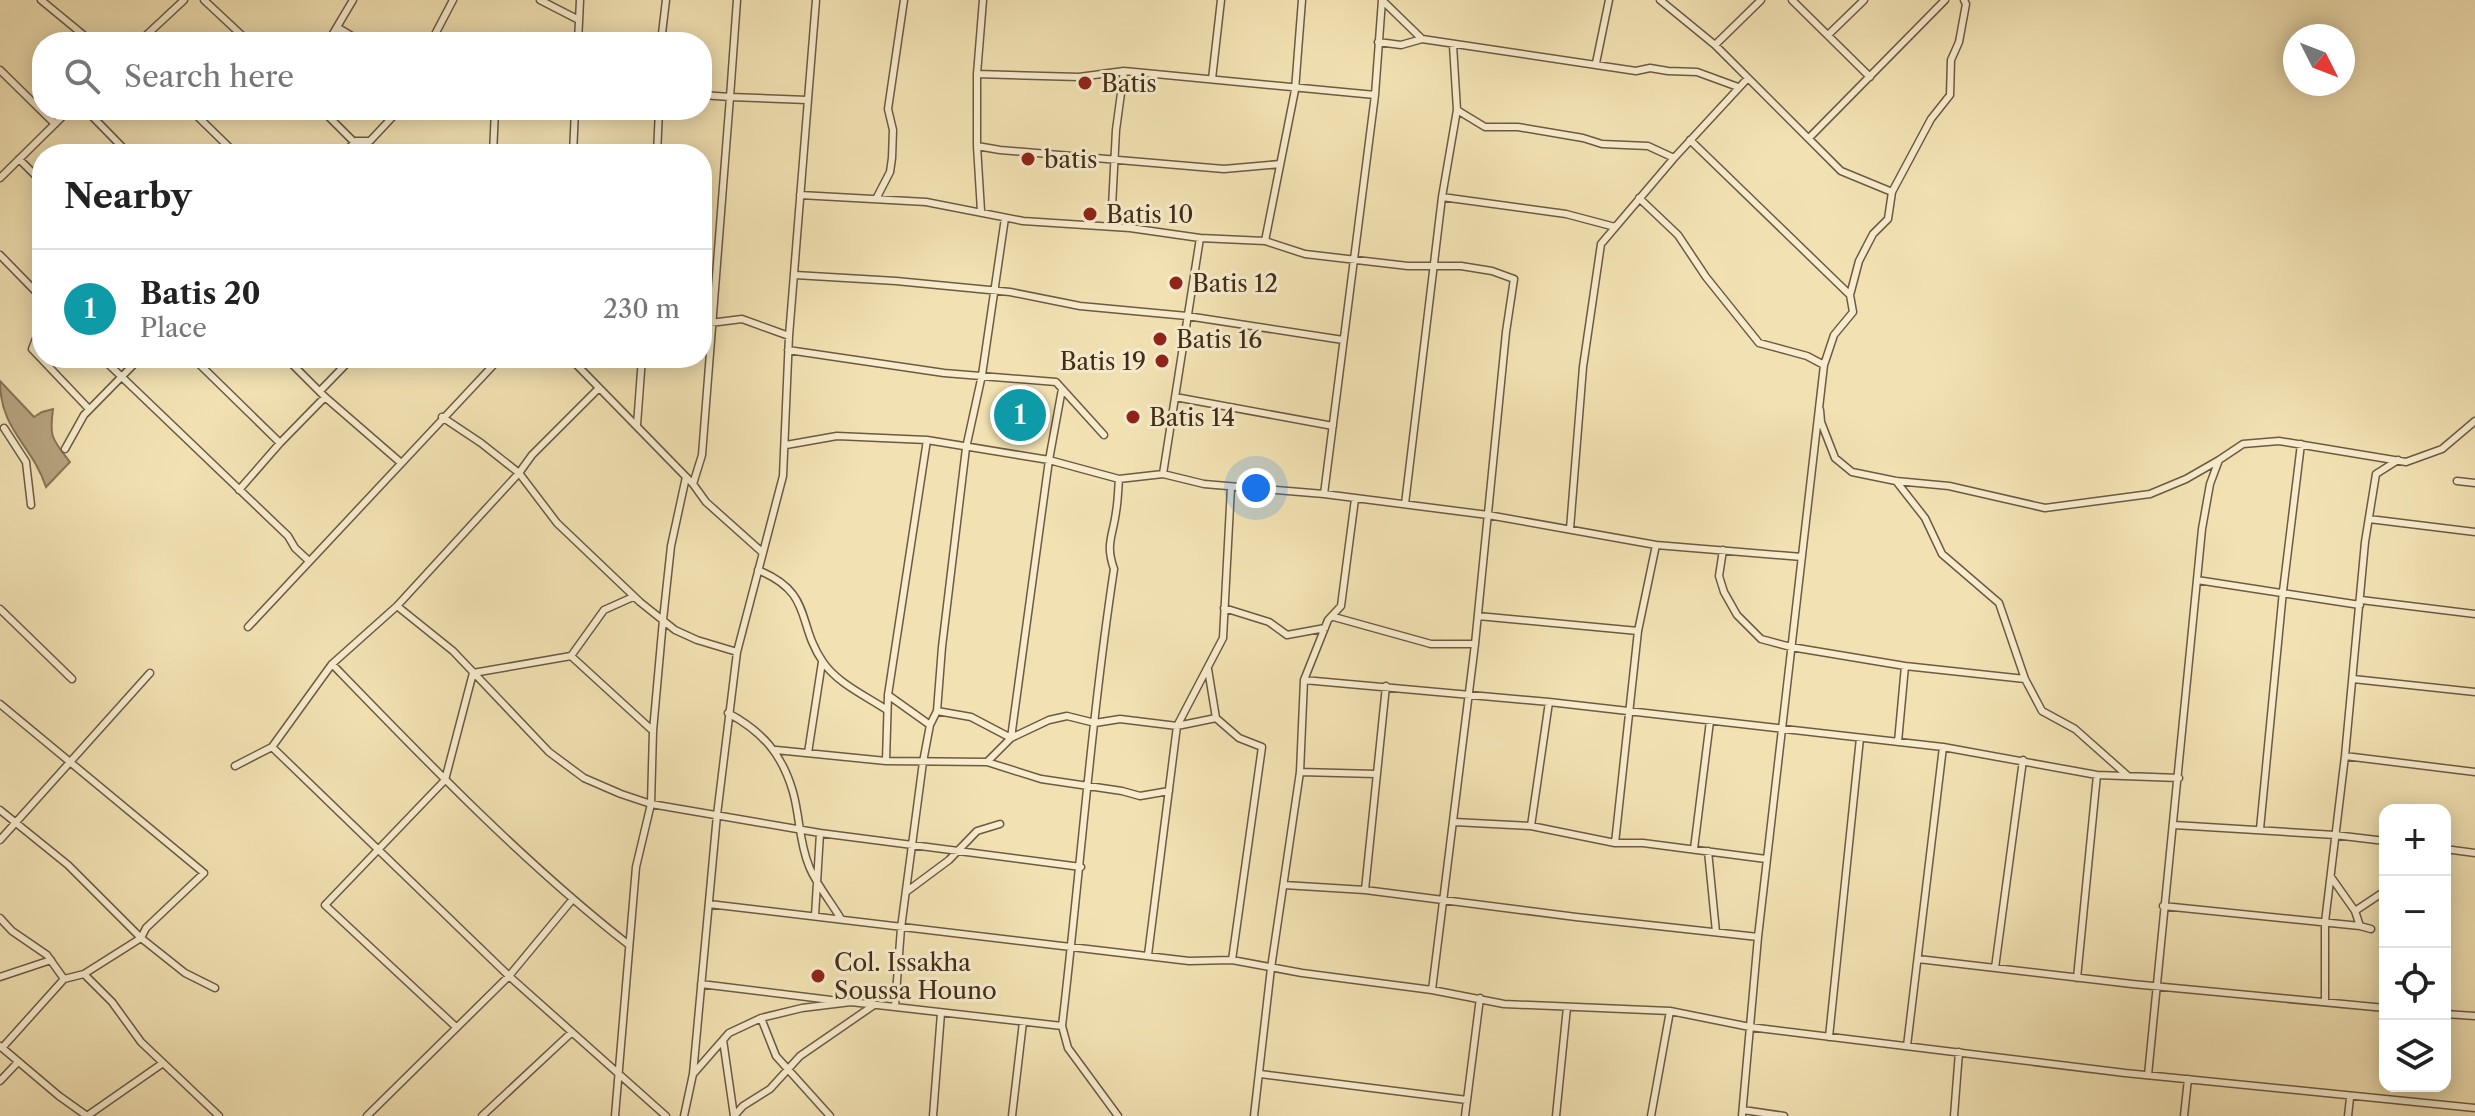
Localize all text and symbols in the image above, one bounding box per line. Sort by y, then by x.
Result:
north arrow [2283,24,2355,96]
search box [32,32,712,120]
icon: search [60,54,104,98]
text: Search here [124,58,294,95]
place label: Batis [1101,69,1157,98]
marker: Batis [1076,74,1094,92]
place label: batis [1044,145,1097,174]
marker: batis [1019,150,1037,168]
text: Nearby [64,175,192,217]
place label: Batis 10 [1106,200,1193,229]
marker: Batis 10 [1081,205,1099,223]
place label: Batis 12 [1192,269,1278,298]
marker: Batis 12 [1167,274,1185,292]
text: Batis 20 [140,275,261,312]
text: 1 [84,293,96,325]
text: 230 m [603,293,680,325]
text: Place [140,312,207,344]
place label: Batis 16 [1176,325,1262,354]
marker: Batis 16 [1151,330,1169,348]
place label: Batis 19 [1060,347,1146,376]
marker: Batis 19 [1153,352,1171,370]
pin: 1 [994,385,1046,445]
place label: Batis 14 [1149,403,1235,432]
marker: Batis 14 [1124,408,1142,426]
your location [1236,468,1276,508]
map controls [2379,804,2451,1092]
button: + [2379,804,2451,876]
button: − [2379,876,2451,948]
place label: Col. Issakha Soussa Houno [834,948,997,1005]
button: locate [2379,948,2451,1020]
marker: Col. Issakha Soussa Houno [809,967,827,985]
button: layers [2379,1020,2451,1092]

